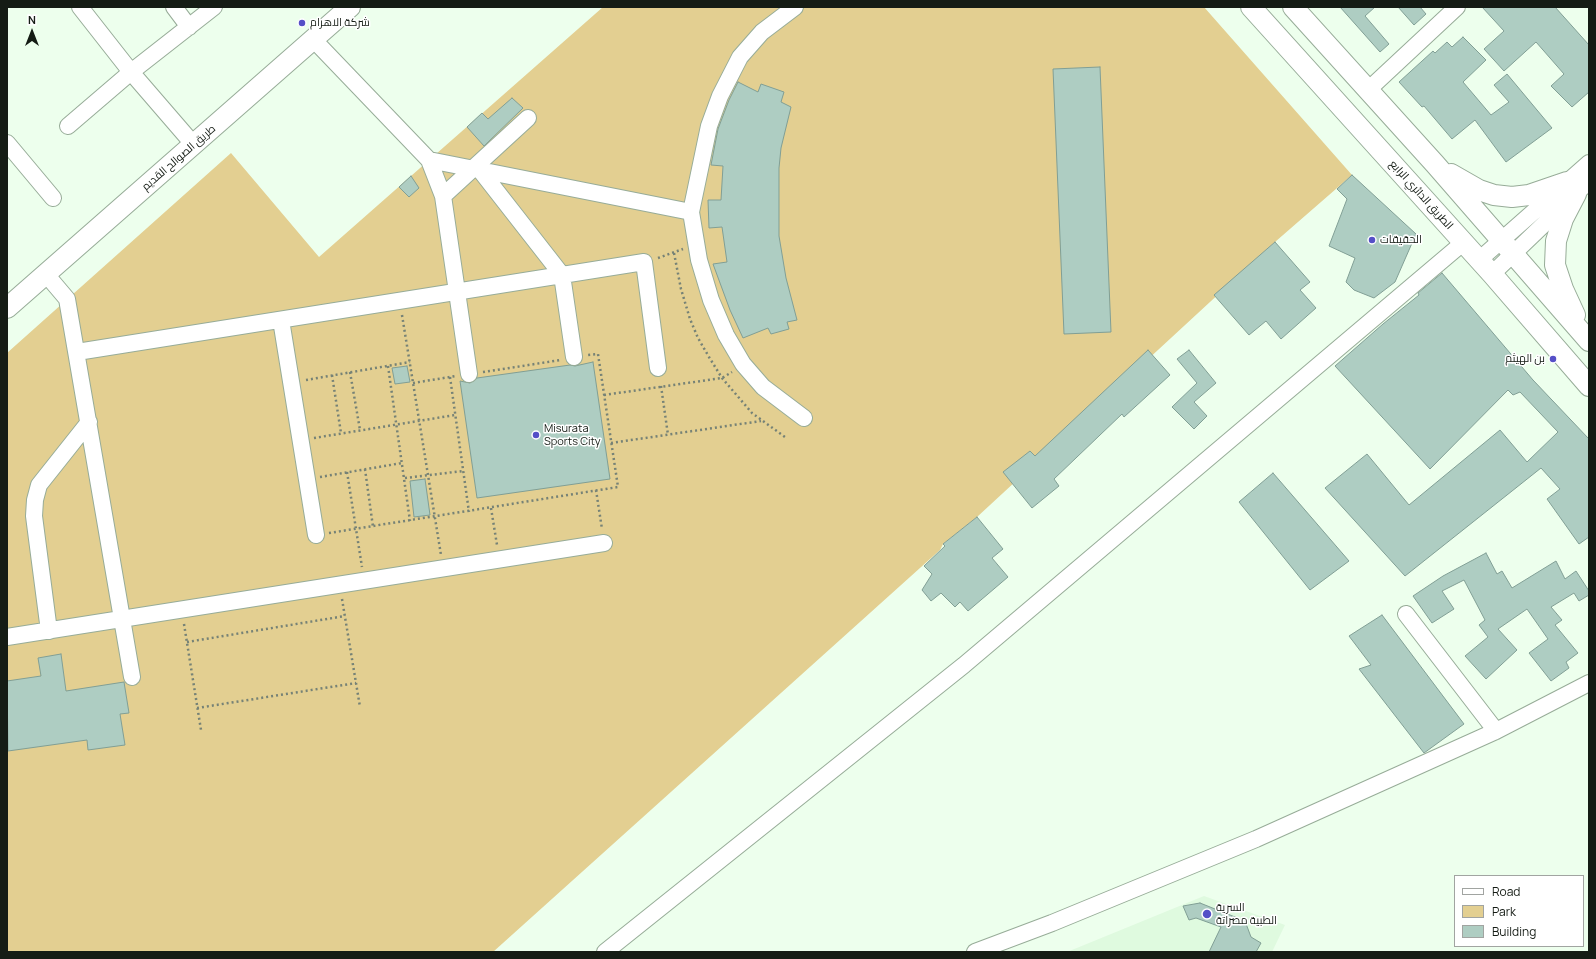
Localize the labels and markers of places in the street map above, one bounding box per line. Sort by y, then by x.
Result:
place label: شركة الاهرام [310,16,370,30]
marker: شركة الاهرام [297,18,307,28]
place label: الحقيقات [1380,233,1422,247]
marker: الحقيقات [1367,235,1377,245]
place label: بن الهيثم [1505,352,1545,366]
marker: بن الهيثم [1548,354,1558,364]
place label: Misurata Sports City [544,422,601,448]
marker: Misurata Sports City [531,430,541,440]
place label: السرية الطبية مصراتة [1216,901,1277,927]
marker: السرية الطبية مصراتة [1201,908,1213,920]

